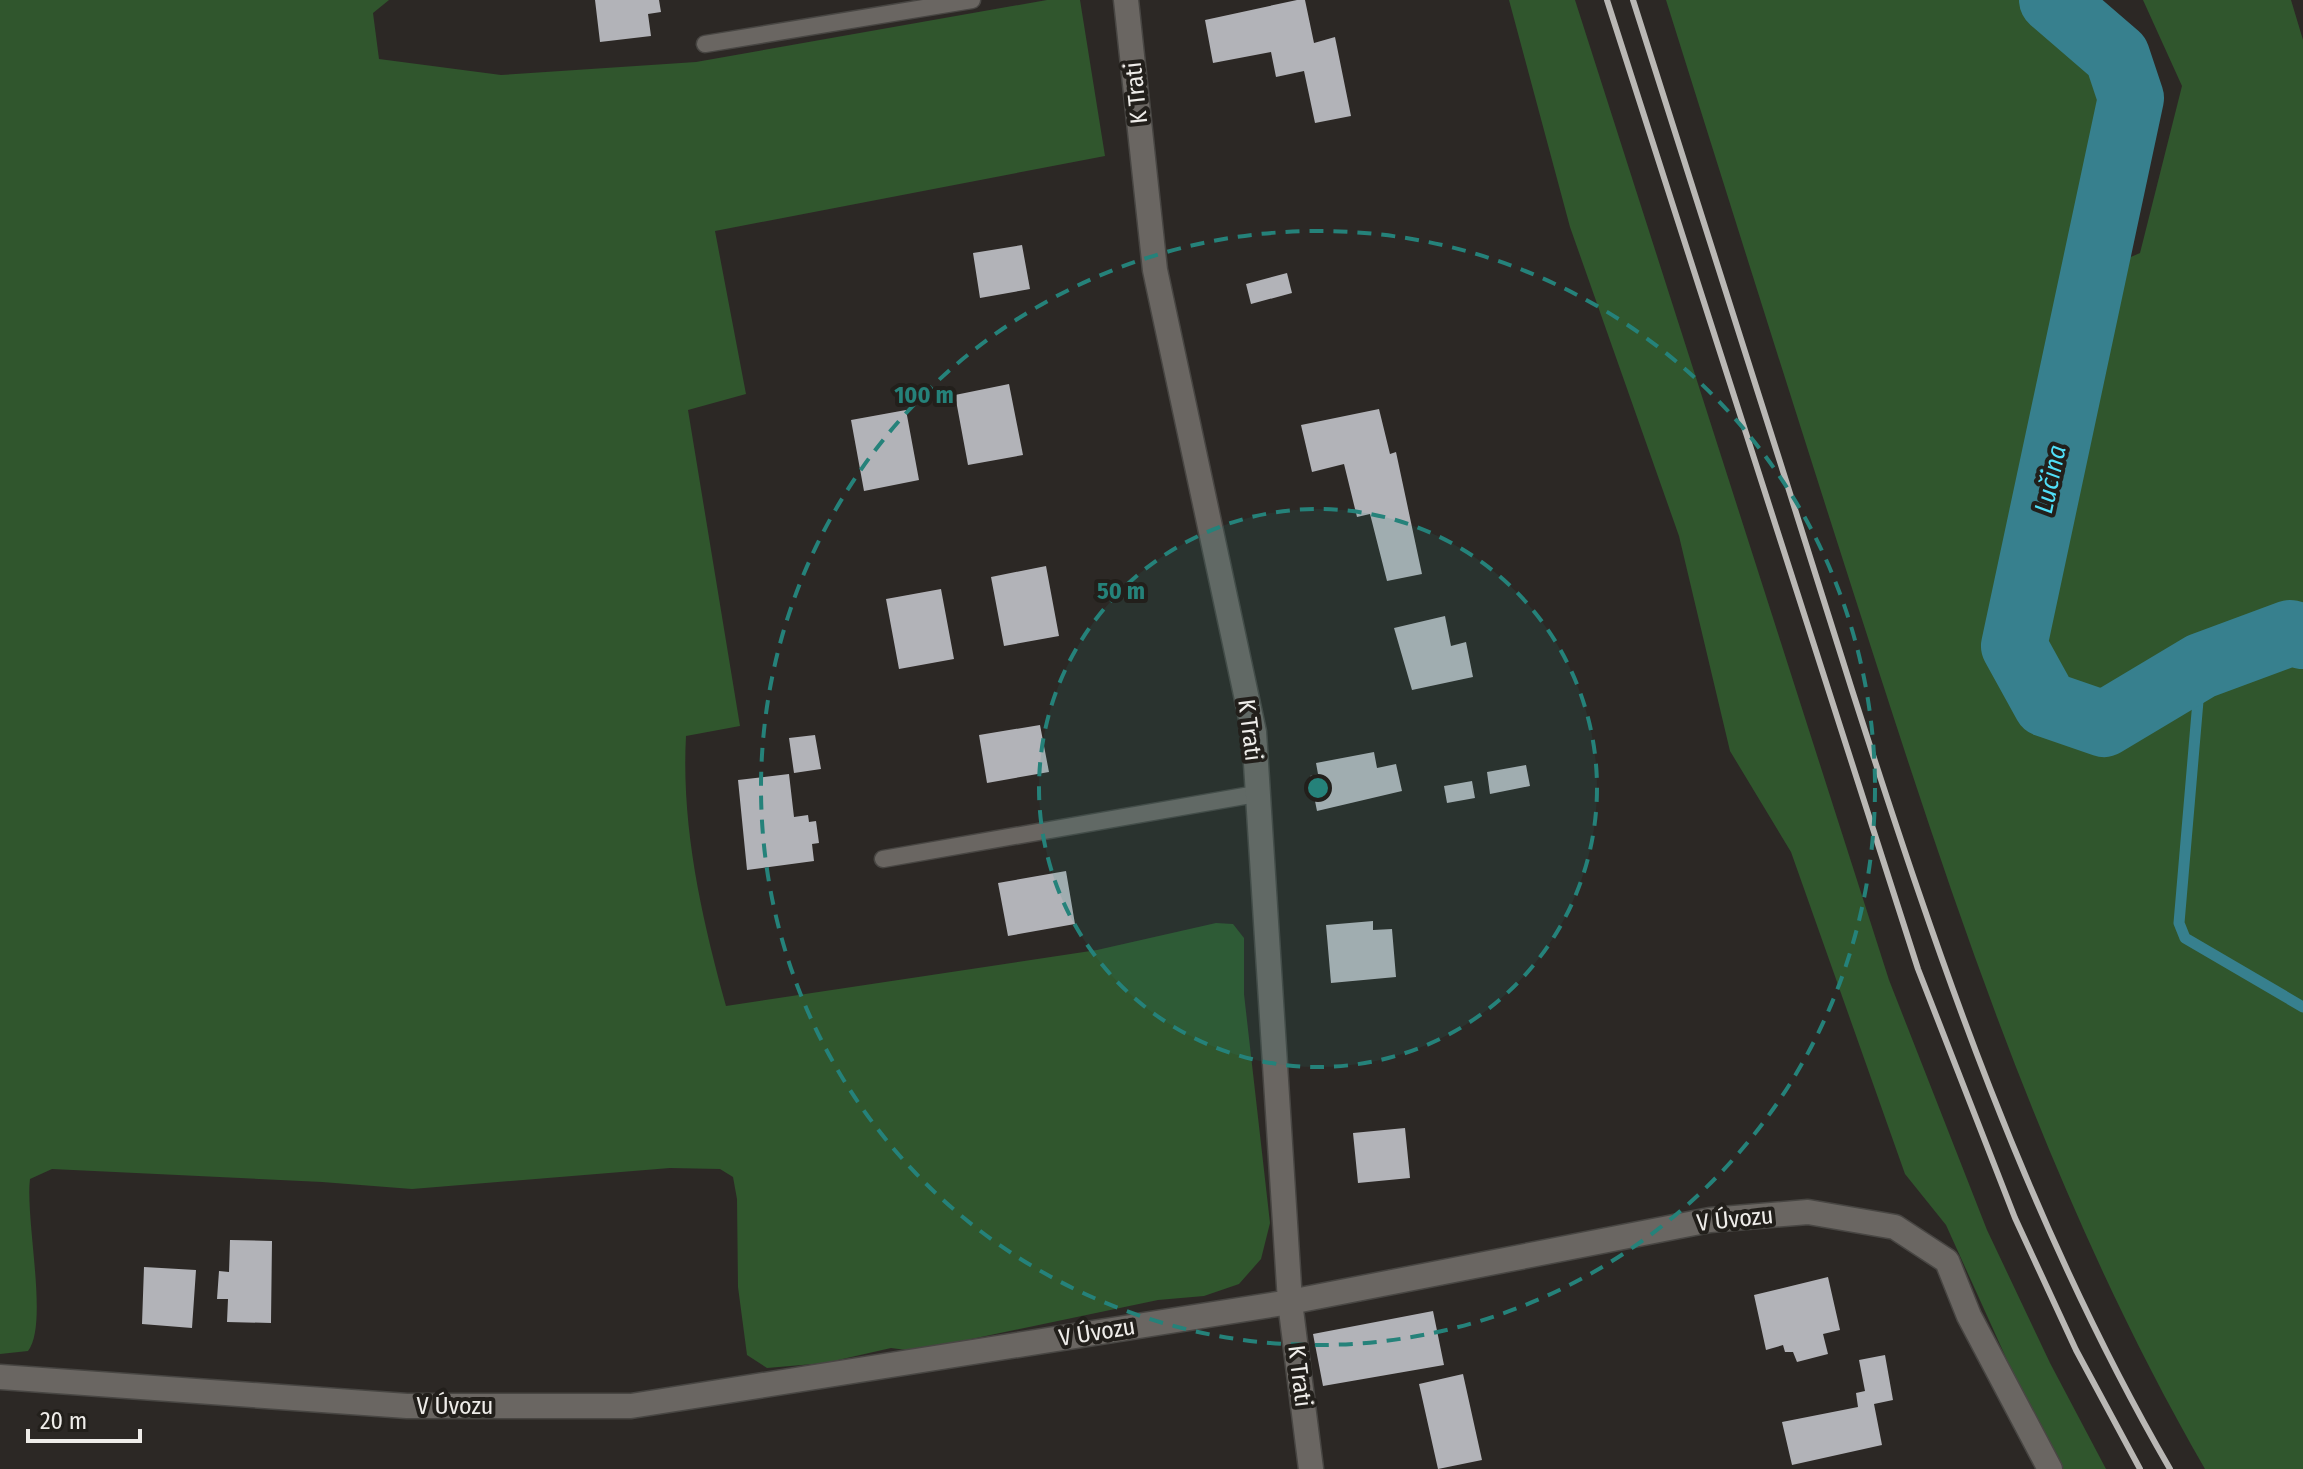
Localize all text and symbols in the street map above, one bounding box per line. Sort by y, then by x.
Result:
street label: K Trati [1119,61,1153,125]
text: 100 m [894,381,954,409]
water label: Lučina [2028,442,2073,516]
text: 50 m [1097,577,1145,605]
street label: K Trati [1232,698,1268,762]
centre of rings [1304,774,1332,802]
street label: V Úvozu [1695,1200,1775,1237]
street label: V Úvozu [1057,1311,1137,1352]
street label: K Trati [1282,1344,1318,1408]
street label: V Úvozu [417,1391,493,1420]
scale bar [28,1393,140,1443]
text: 20 m [40,1407,87,1435]

